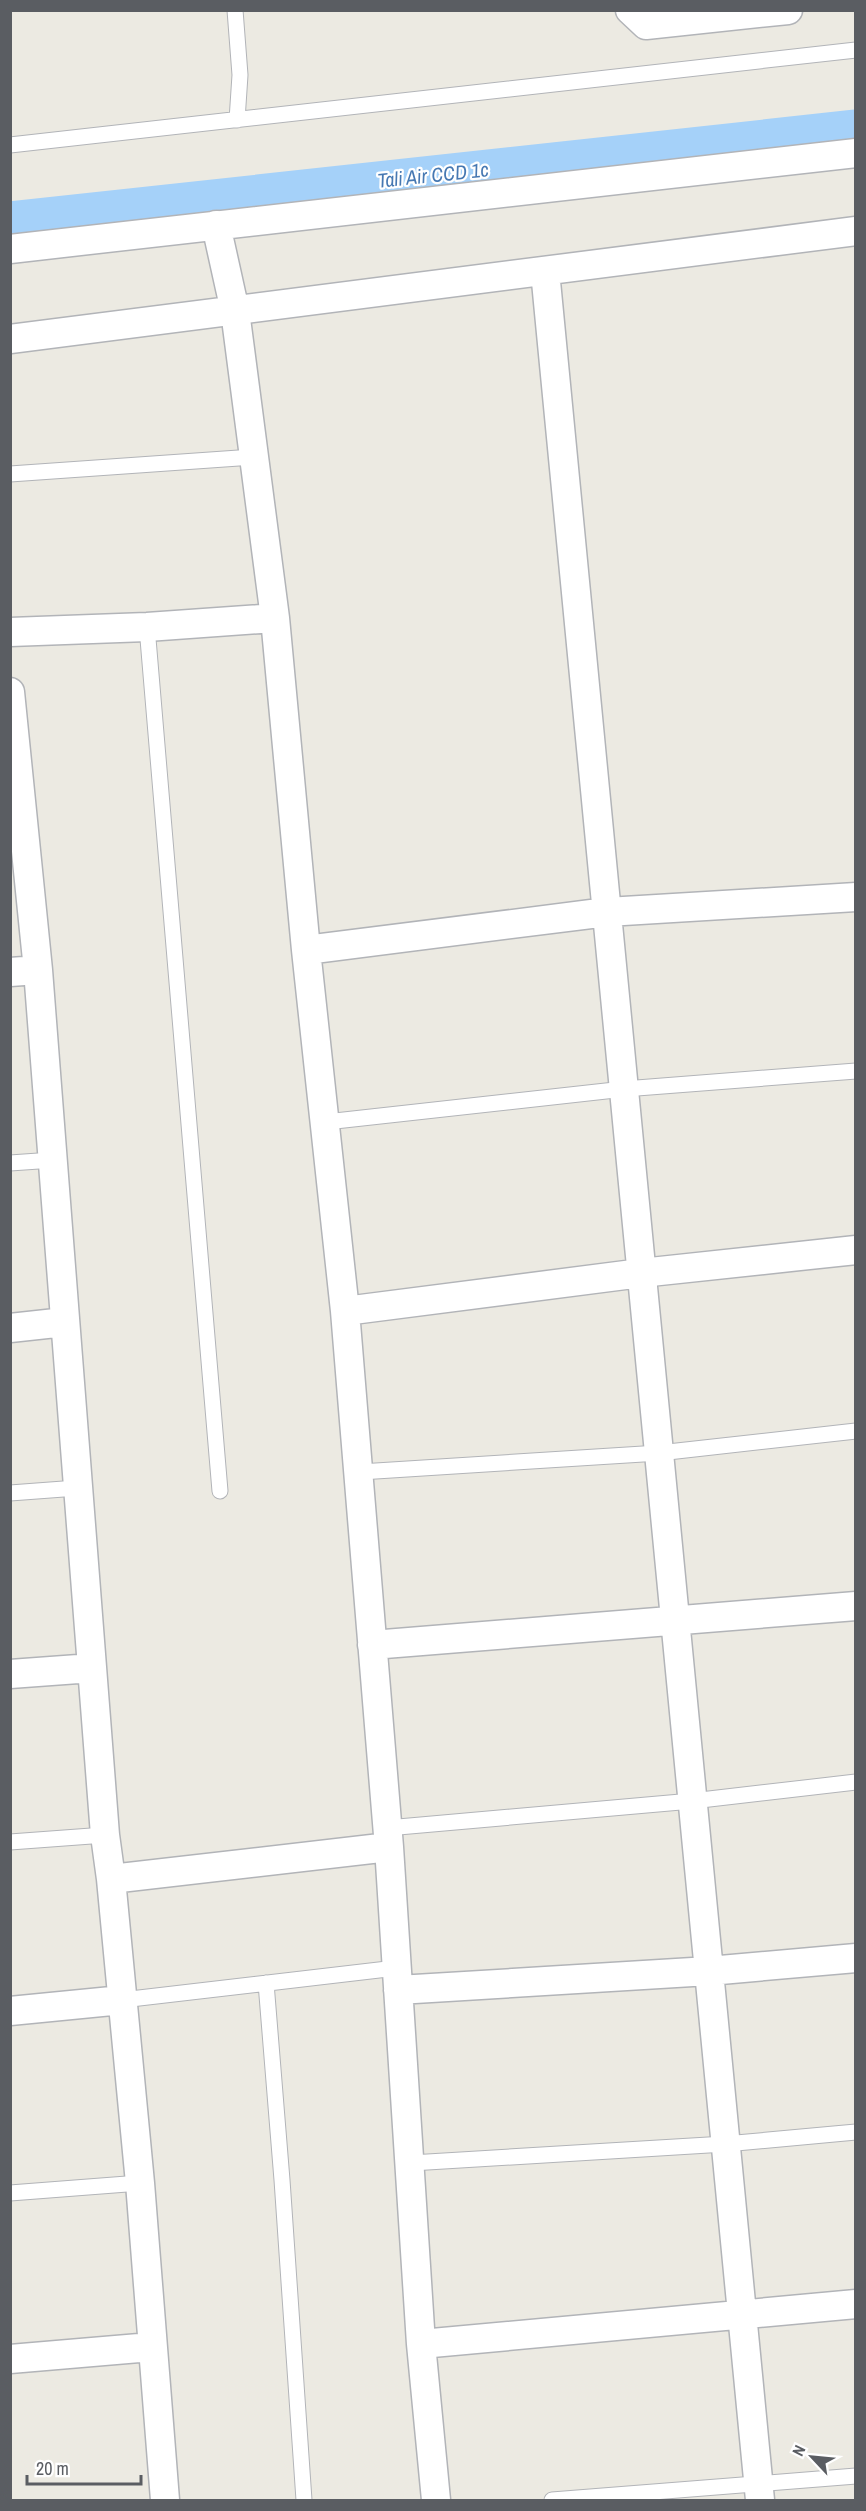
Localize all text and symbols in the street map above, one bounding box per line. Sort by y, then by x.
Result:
water label: Tali Air CCD 1c [376,155,490,194]
north arrow [782,2427,842,2487]
text: N [787,2441,810,2460]
scale bar [27,2448,141,2486]
text: 20 m [36,2456,69,2481]

